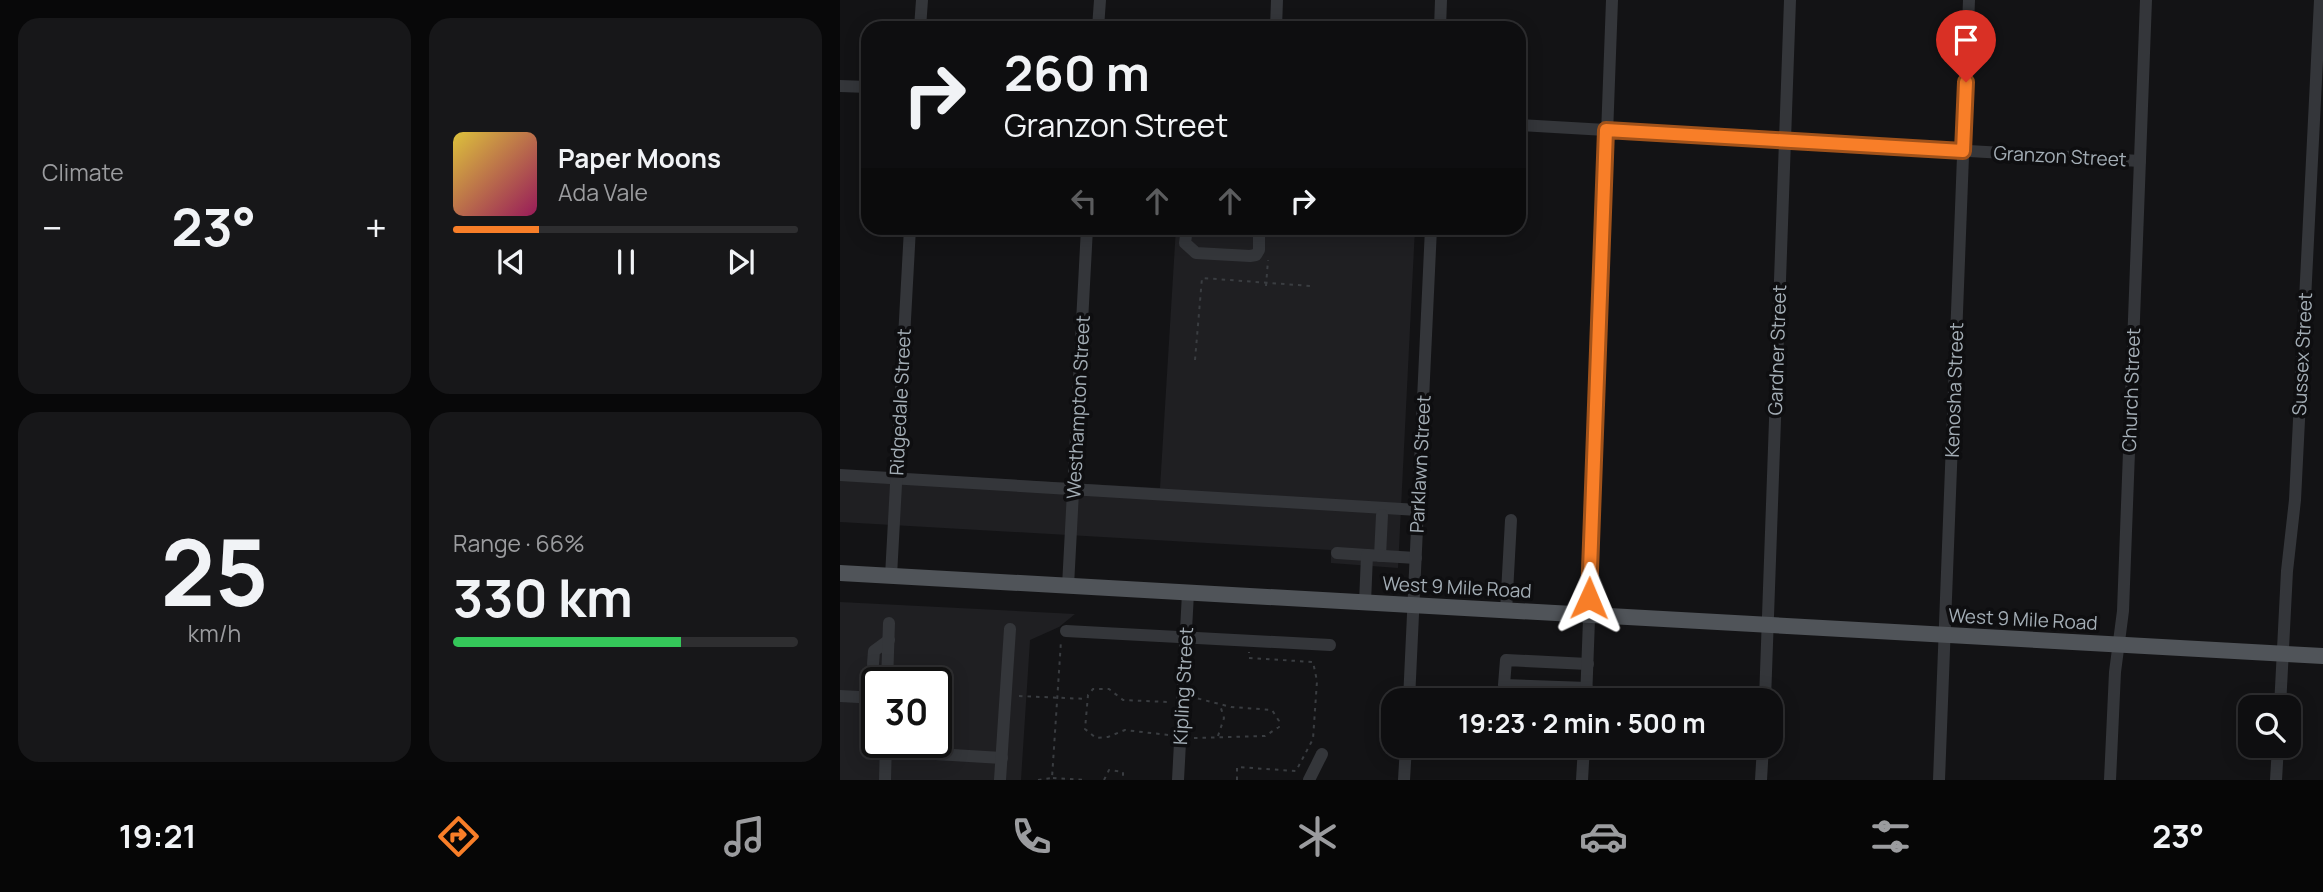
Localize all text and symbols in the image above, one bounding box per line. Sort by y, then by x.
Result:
pin [1936,10,1996,82]
icon: arrive [1947,21,1985,59]
text: 260 m [1004,39,1150,106]
icon: right [889,49,980,140]
text: Granzon Street [1004,103,1228,147]
text: Paper Moons [558,140,721,176]
street label: Granzon Street [1993,140,2127,172]
text: Climate [42,156,124,188]
text: Ada Vale [558,176,648,208]
icon: left [1065,182,1103,220]
icon: ahead [1138,182,1176,220]
icon: ahead [1211,182,1249,220]
icon: right [1284,182,1322,220]
text: 23° [172,191,256,262]
text: − [42,201,63,253]
text: + [365,201,387,253]
icon: previous [492,243,530,281]
icon: pause [607,243,645,281]
icon: next [722,243,760,281]
street label: Gardner Street [1762,284,1792,416]
street label: Sussex Street [2286,292,2318,416]
street label: Westhampton Street [1060,315,1096,499]
street label: Kenosha Street [1939,322,1969,458]
street label: Church Street [2116,327,2146,453]
street label: Ridgedale Street [883,328,917,476]
street label: Parklawn Street [1403,394,1437,534]
text: 25 [161,509,268,633]
text: Range · 66% [453,527,585,559]
position arrow [1552,561,1626,635]
text: 330 km [453,562,633,633]
street label: West 9 Mile Road [1382,570,1532,604]
street label: West 9 Mile Road [1948,602,2098,636]
text: km/h [188,617,241,649]
street label: Kipling Street [1167,626,1199,746]
speed limit sign: 30 [861,667,952,758]
map controls [2238,695,2301,758]
button: search [2238,695,2301,758]
text: 19:23 · 2 min · 500 m [1458,705,1706,741]
icon: directions [434,812,483,861]
icon: music [720,812,769,861]
icon: phone [1007,812,1056,861]
icon: climate [1293,812,1342,861]
icon: car [1579,812,1628,861]
icon: filters [1866,812,1915,861]
text: 19:21 [119,814,197,858]
text: 23° [2152,814,2204,858]

